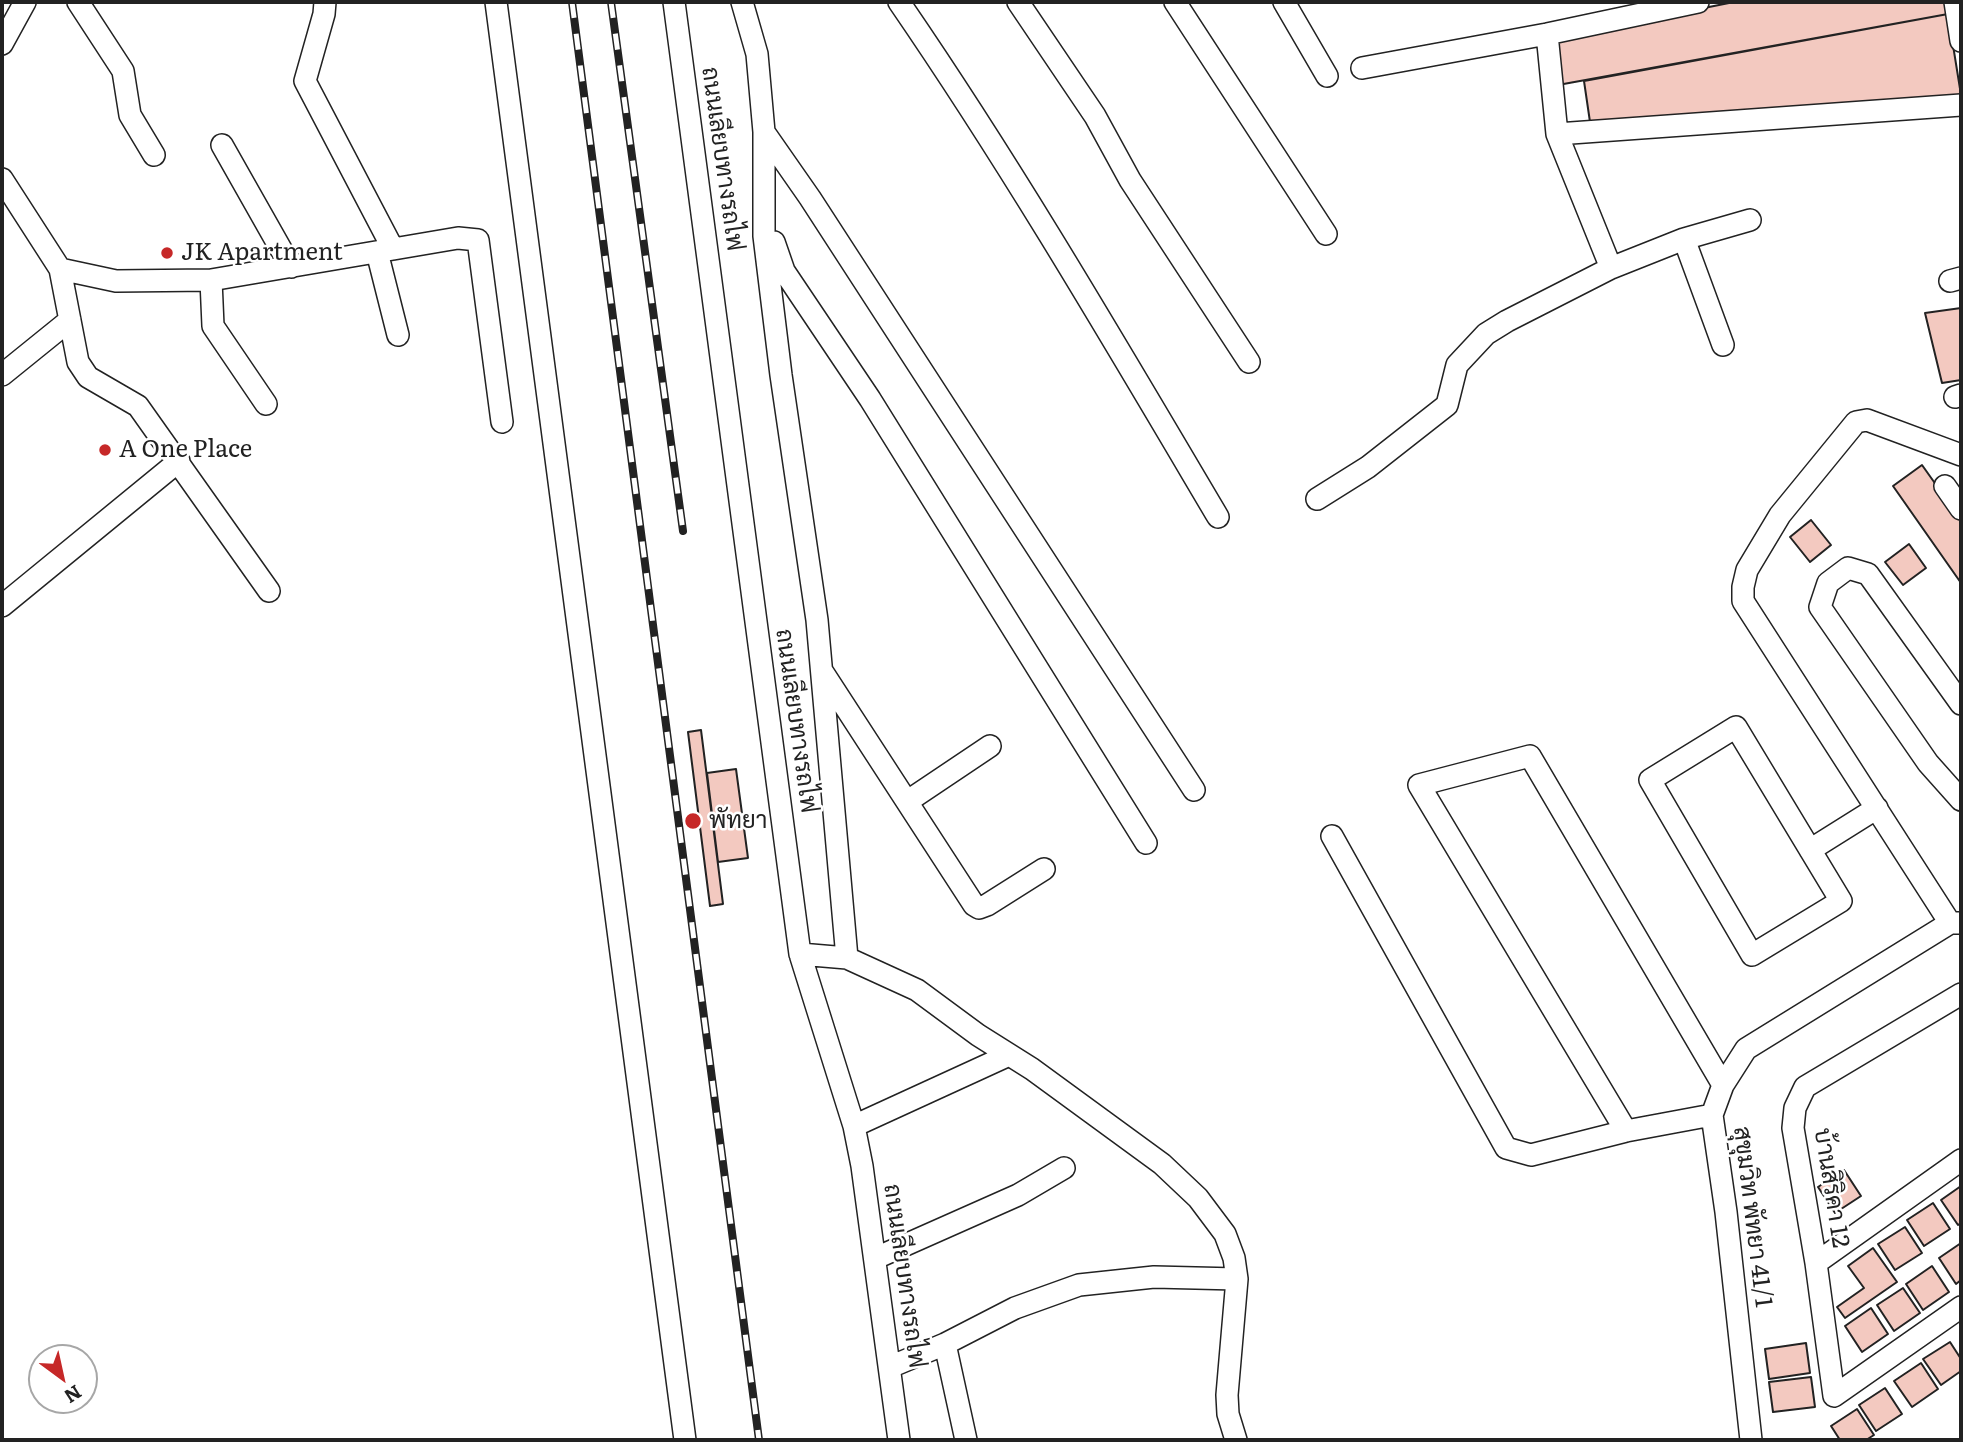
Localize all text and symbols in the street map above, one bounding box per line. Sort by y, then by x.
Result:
street label: ถนนเลียบทางรถไฟ [695,65,749,253]
place label: JK Apartment [181,239,343,267]
marker: JK Apartment [159,245,175,261]
place label: A One Place [119,436,252,464]
marker: A One Place [97,442,113,458]
street label: ถนนเลียบทางรถไฟ [769,627,823,815]
place label: พัทยา [709,807,767,835]
marker: พัทยา [683,811,703,831]
street label: สุขุมวิท พัทยา 41/1 [1727,1125,1777,1309]
street label: บ้านสิริคา 12 [1807,1126,1855,1250]
street label: ถนนเลียบทางรถไฟ [877,1182,931,1370]
north arrow [28,1344,98,1414]
text: N [59,1379,88,1411]

